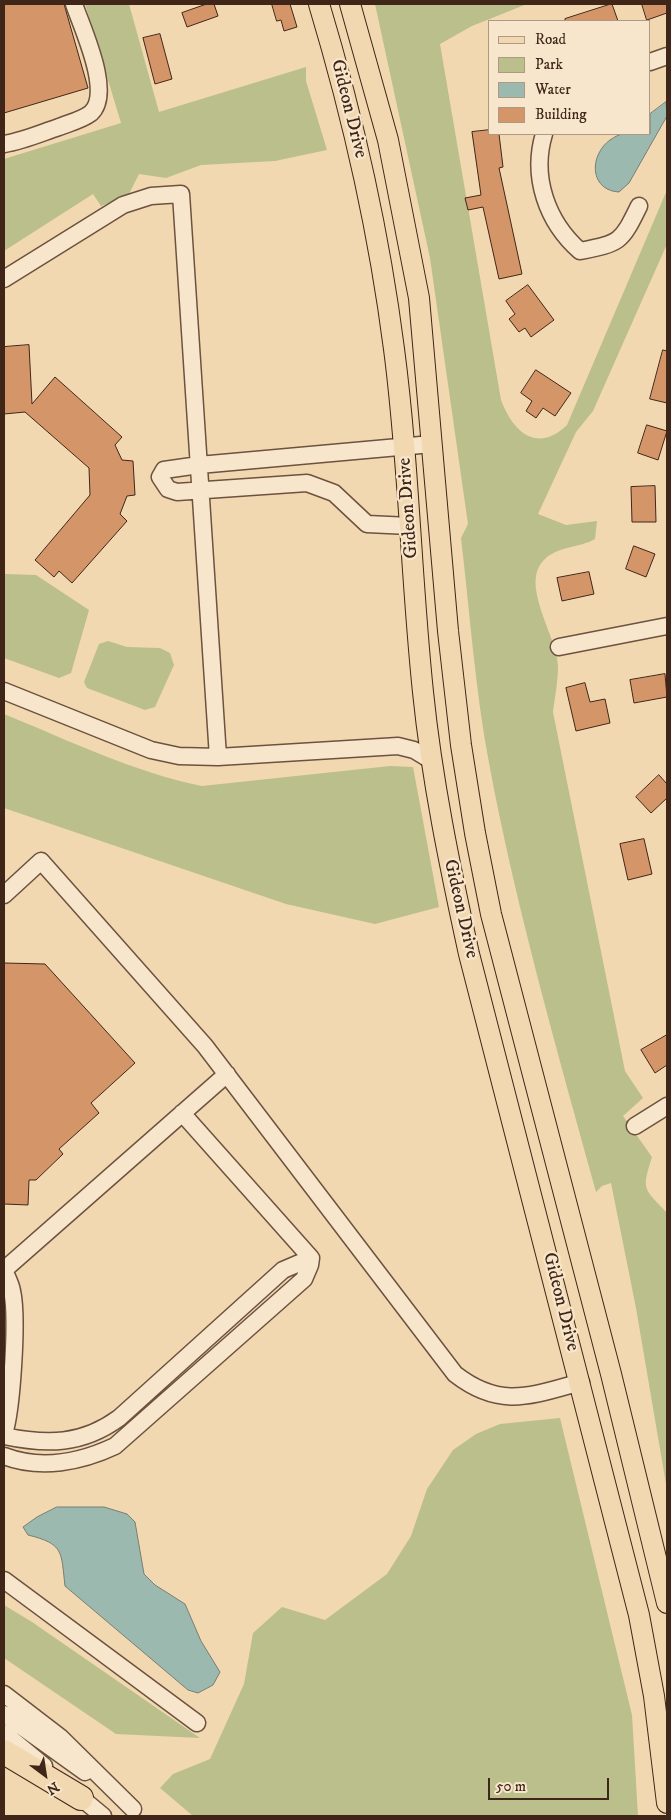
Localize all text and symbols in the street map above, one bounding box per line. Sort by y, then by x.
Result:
legend [488,20,651,135]
text: Road [535,30,566,49]
text: Park [535,55,563,74]
street label: Gideon Drive [325,57,371,161]
text: Water [535,80,571,99]
text: Building [535,105,587,124]
street label: Gideon Drive [394,457,424,559]
street label: Gideon Drive [438,857,482,961]
street label: Gideon Drive [537,1250,583,1354]
north arrow [20,1750,70,1800]
scale bar [491,1768,612,1800]
text: N [43,1777,62,1799]
text: 50 m [496,1777,526,1796]

